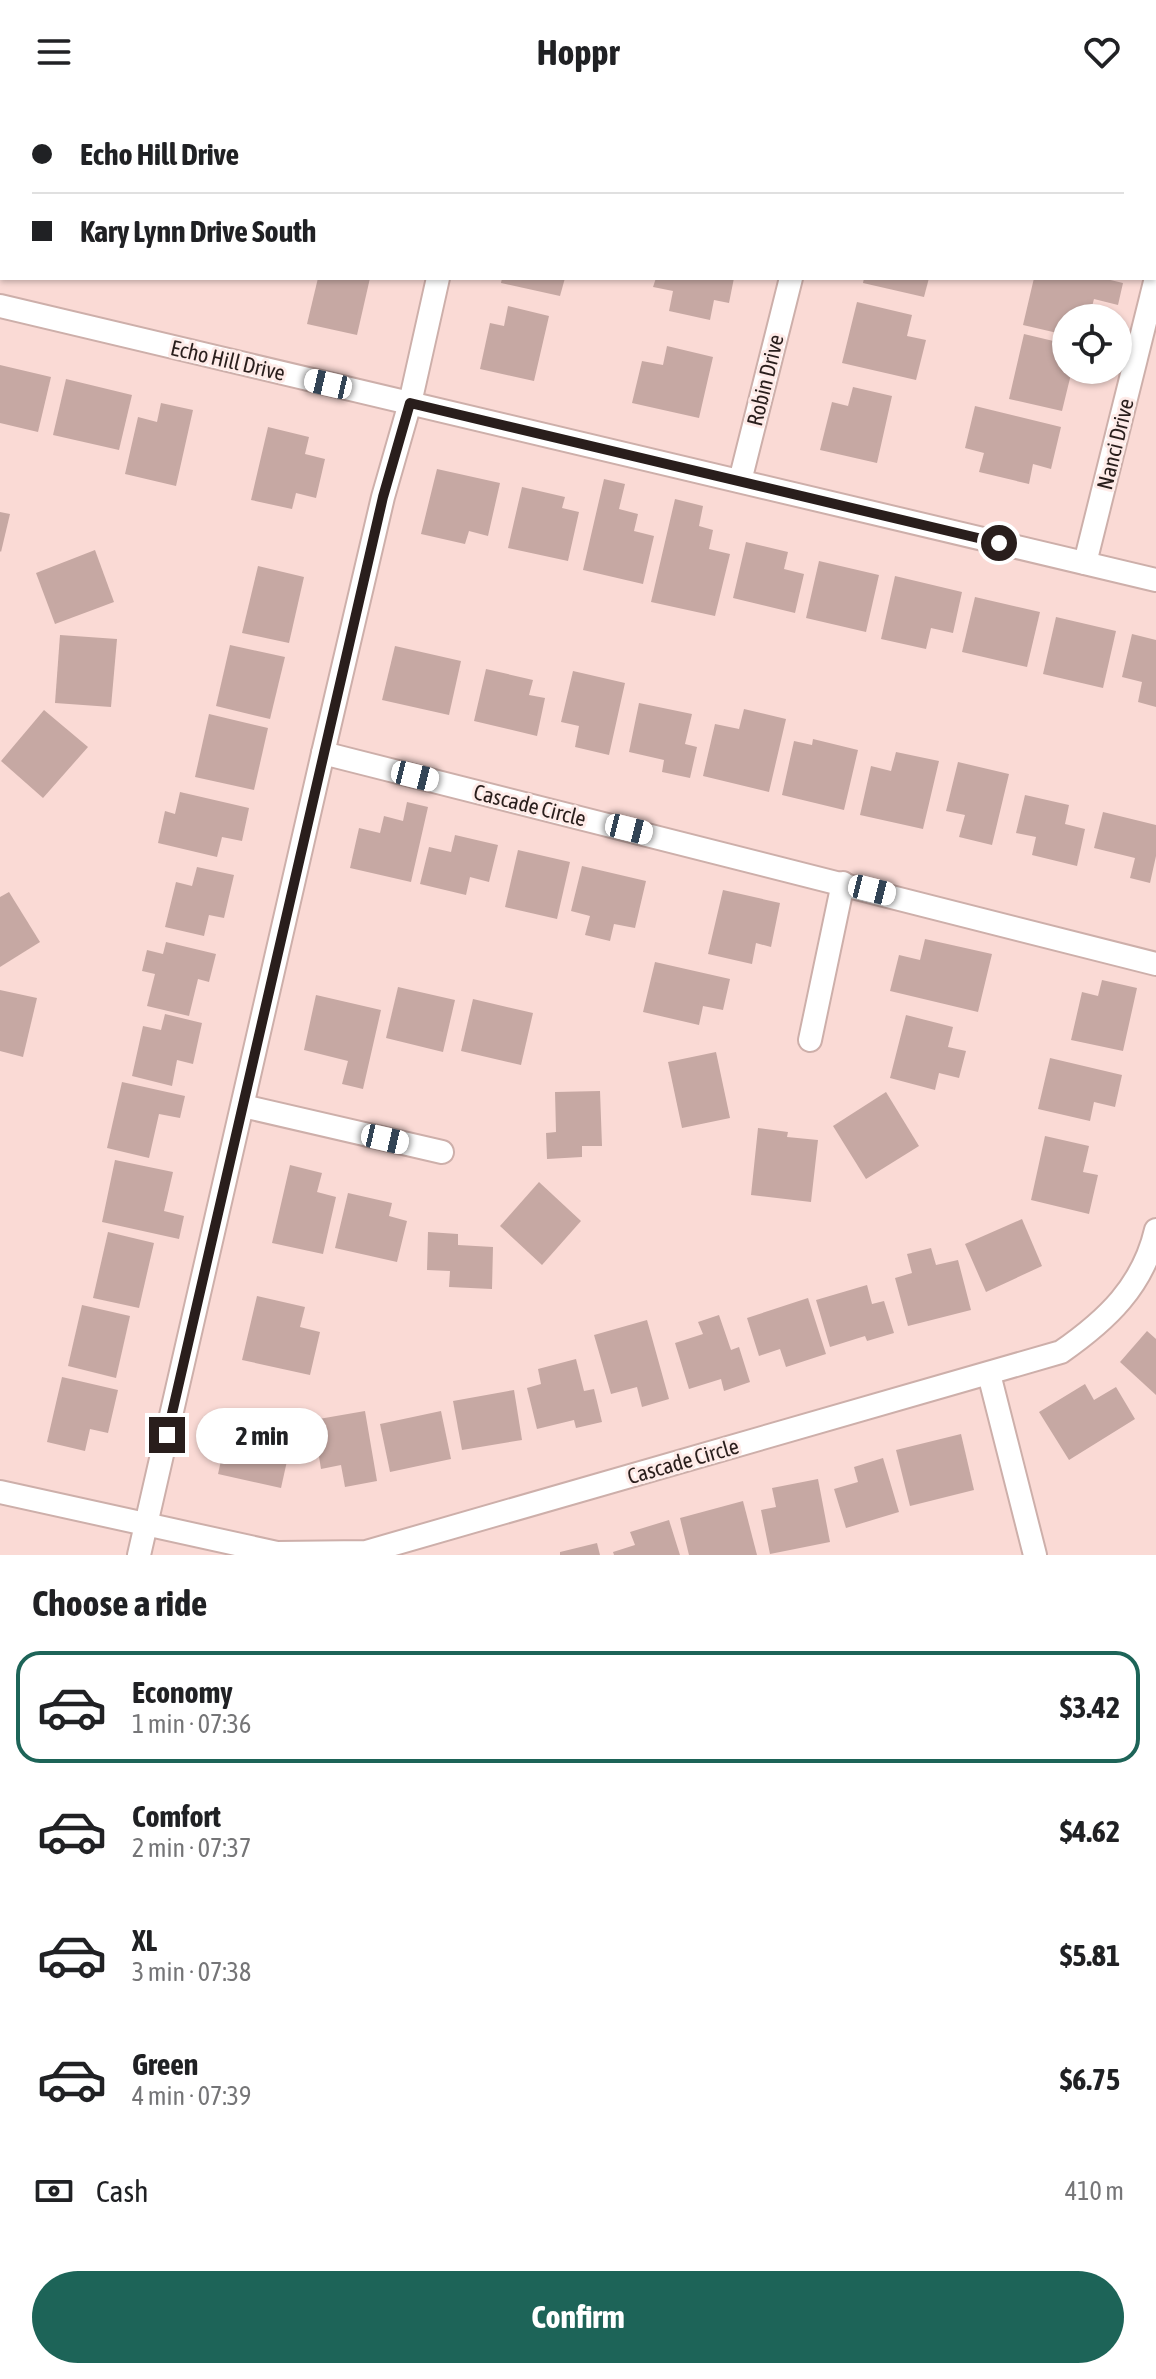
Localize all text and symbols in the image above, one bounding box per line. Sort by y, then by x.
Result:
icon: menu [32,30,76,74]
icon: heart [1080,30,1124,74]
text: Hoppr [537,31,619,73]
text: Echo Hill Drive [80,137,239,171]
text: Kary Lynn Drive South [80,214,316,248]
map controls [1052,304,1132,384]
button: locate [1052,304,1132,384]
street label: Robin Drive [741,332,789,428]
street label: Echo Hill Drive [168,334,288,386]
car [302,367,354,401]
street label: Nanci Drive [1091,396,1139,492]
route start [981,525,1017,561]
car [389,759,441,793]
street label: Cascade Circle [471,778,589,832]
car [603,812,655,846]
car [846,873,898,907]
car [359,1122,411,1156]
callout: 2 min [195,1407,327,1463]
route end [149,1417,185,1453]
text: 2 min [235,1421,289,1451]
street label: Cascade Circle [624,1433,742,1489]
text: Choose a ride [32,1582,207,1624]
icon: car [36,1671,108,1743]
text: Economy [132,1675,233,1709]
text: $3.42 [1060,1690,1120,1724]
text: 1 min · 07:36 [132,1709,251,1739]
icon: car [36,1795,108,1867]
text: Comfort [132,1799,221,1833]
text: $4.62 [1060,1814,1120,1848]
text: 2 min · 07:37 [132,1833,251,1863]
icon: car [36,1919,108,1991]
text: XL [132,1923,157,1957]
text: $5.81 [1060,1938,1120,1972]
text: 3 min · 07:38 [132,1957,251,1987]
icon: car [36,2043,108,2115]
text: Green [132,2047,198,2081]
text: $6.75 [1060,2062,1120,2096]
text: 4 min · 07:39 [132,2081,251,2111]
icon: cash [32,2169,76,2213]
text: Cash [96,2174,149,2208]
text: 410 m [1065,2176,1124,2206]
button: Confirm [32,2271,1124,2363]

